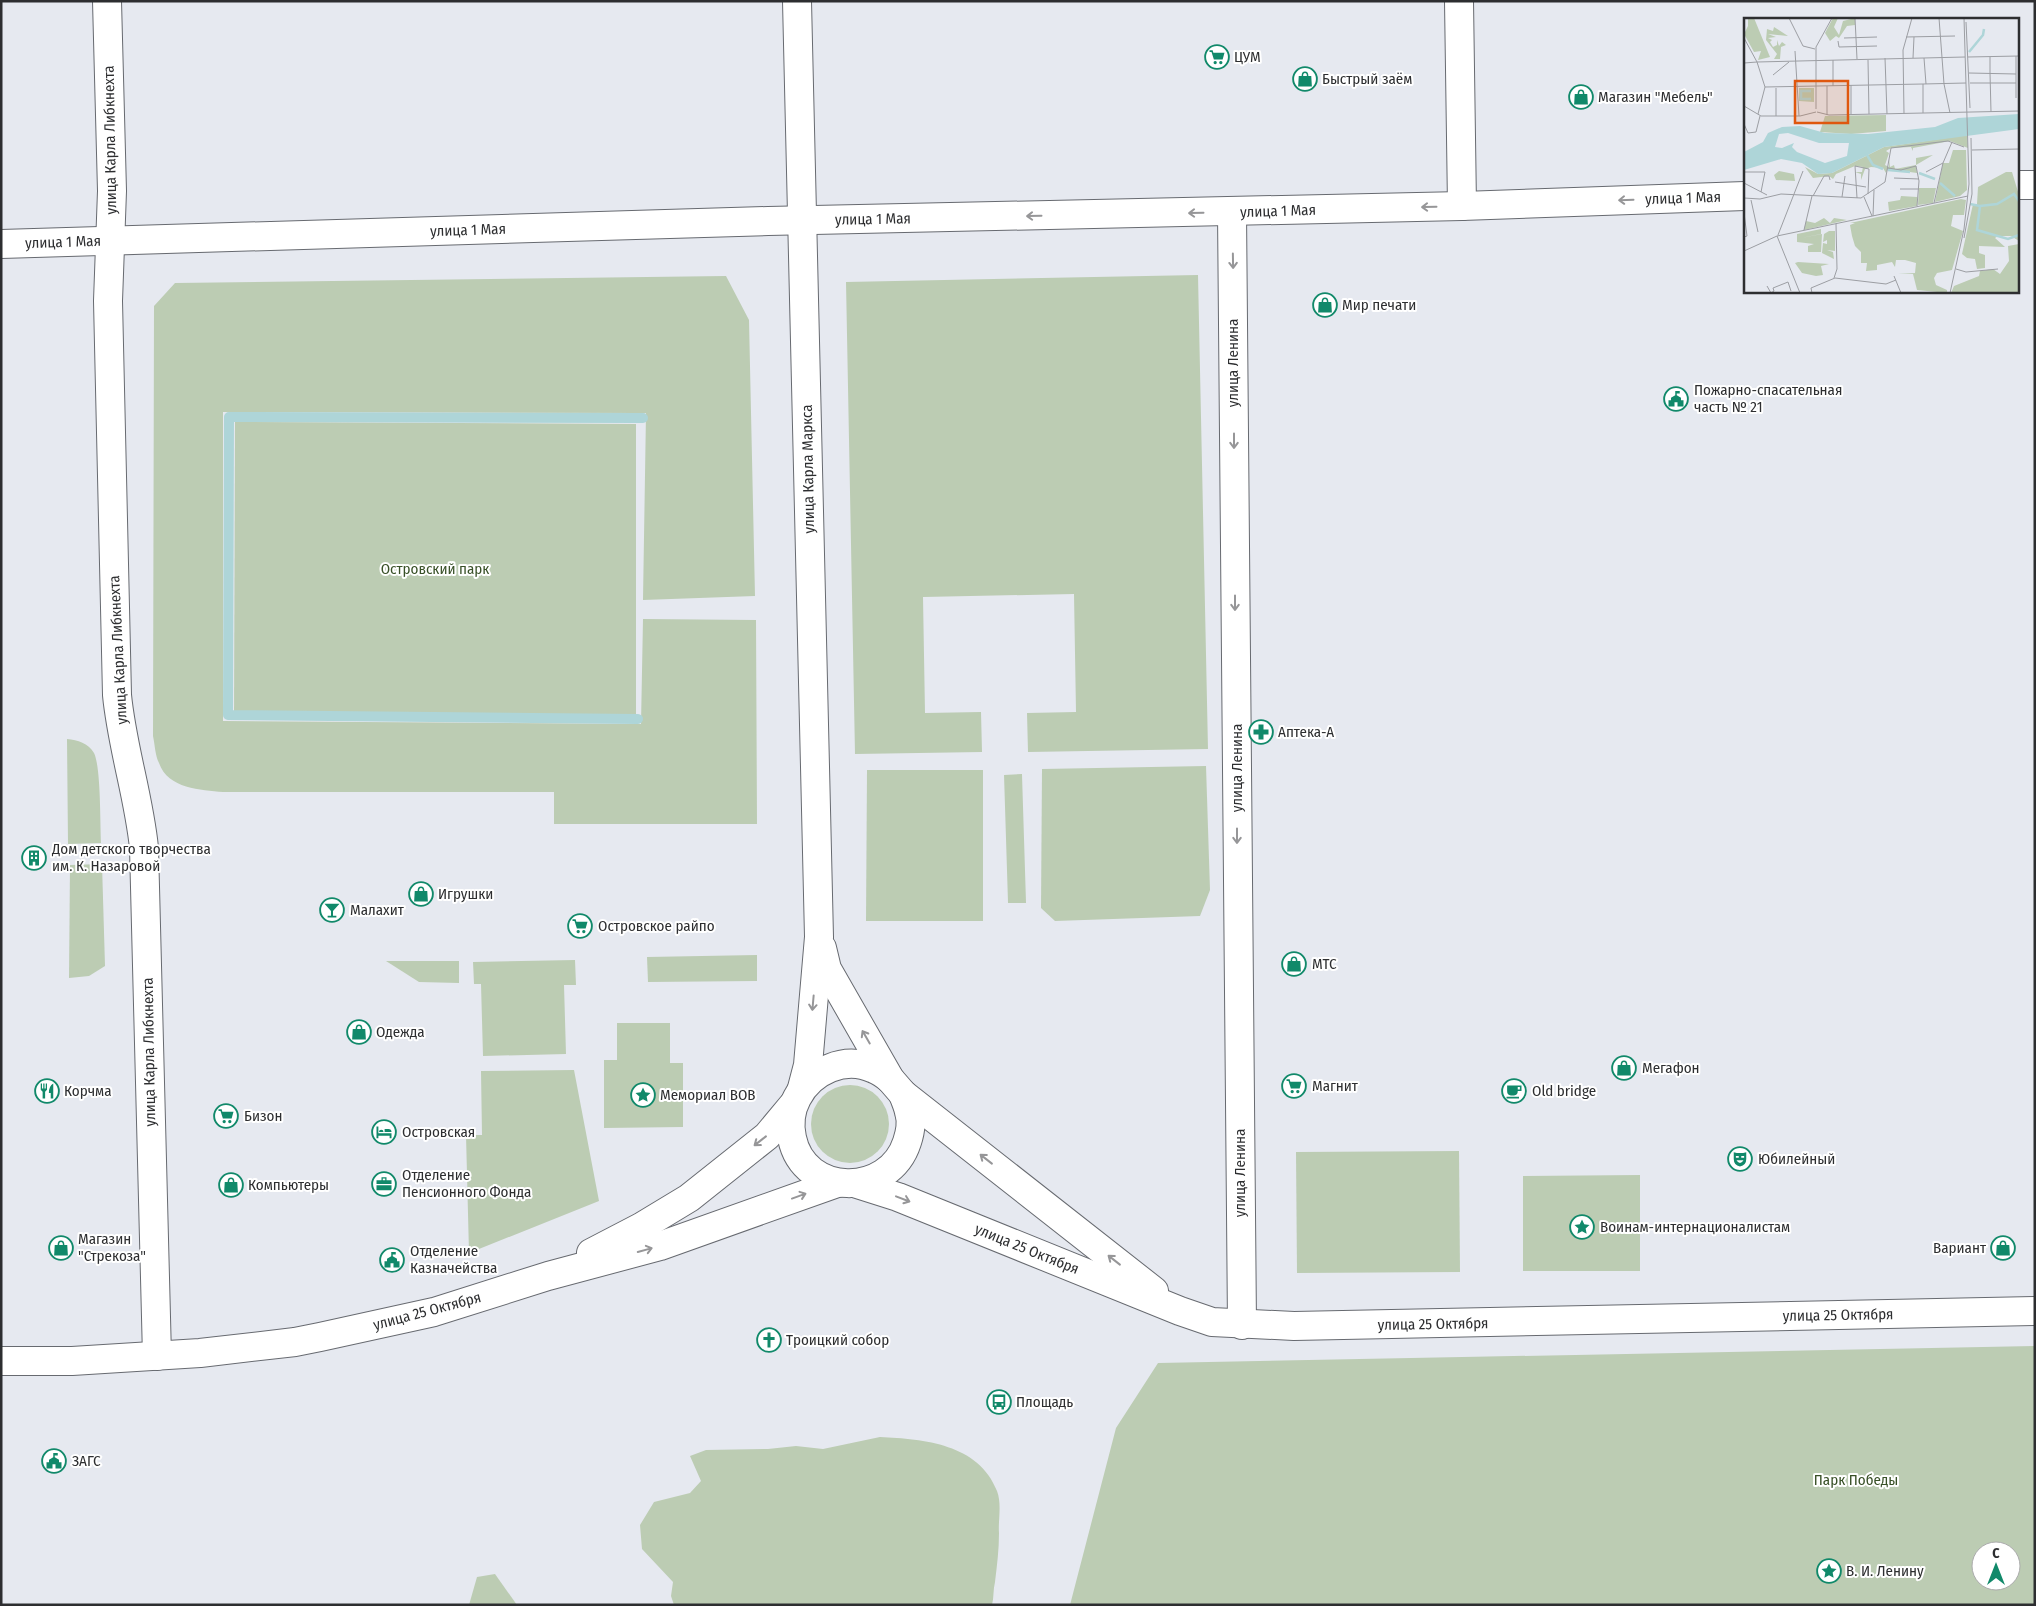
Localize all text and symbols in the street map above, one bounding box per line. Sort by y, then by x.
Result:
inset map [1744,18,2018,292]
supermarket icon: ЦУМ [1204,44,1230,70]
place label: ЦУМ [1234,48,1261,66]
street label: улица Карла Либкнехта [100,65,120,215]
shop icon: Быстрый заём [1292,66,1318,92]
place label: Быстрый заём [1322,70,1412,88]
shop icon: Магазин "Мебель" [1568,84,1594,110]
place label: Магазин "Мебель" [1598,88,1713,106]
street label: улица 1 Мая [1645,188,1721,208]
one-way arrow [1618,195,1634,205]
street label: улица 1 Мая [1240,201,1316,221]
one-way arrow [1421,202,1437,212]
one-way arrow [1189,208,1205,218]
street label: улица 1 Мая [835,209,911,229]
one-way arrow [1026,211,1042,220]
street label: улица 1 Мая [430,220,506,240]
street label: улица 1 Мая [25,232,101,252]
one-way arrow [1228,253,1237,269]
shop icon: Мир печати [1312,292,1338,318]
place label: Мир печати [1342,296,1416,314]
street label: улица Ленина [1224,319,1242,407]
place label: Пожарно-спасательная часть № 21 [1694,381,1842,416]
public building icon: Пожарно-спасательная часть № 21 [1663,386,1689,412]
street label: улица Карла Маркса [798,404,818,534]
one-way arrow [1229,432,1239,449]
park label: Островский парк [381,560,489,578]
street label: улица Карла Либкнехта [105,575,131,725]
one-way arrow [1230,595,1240,611]
pharmacy icon: Аптека-А [1248,719,1274,745]
place label: Аптека-А [1278,723,1334,741]
street label: улица Ленина [1228,724,1246,812]
one-way arrow [1232,828,1242,844]
place label: Дом детского творчества им. К. Назаровой [51,840,211,875]
building icon: Дом детского творчества им. К. Назаровой [21,845,47,871]
shop icon: Игрушки [408,881,434,907]
place label: Игрушки [438,885,493,903]
bar icon: Малахит [319,897,345,923]
place label: Малахит [350,901,405,919]
supermarket icon: Островское райпо [567,913,593,939]
place label: Островское райпо [598,917,715,935]
shop icon: МТС [1281,951,1307,977]
place label: МТС [1312,955,1337,973]
street label: улица Карла Либкнехта [139,977,159,1127]
one-way arrow [809,994,818,1010]
shop icon: Одежда [346,1019,372,1045]
place label: Одежда [376,1023,425,1041]
one-way arrow [860,1030,870,1044]
shop icon: Мегафон [1611,1055,1637,1081]
place label: Мегафон [1642,1059,1700,1077]
supermarket icon: Магнит [1281,1073,1307,1099]
place label: Магнит [1312,1077,1359,1095]
restaurant icon: Корчма [34,1078,60,1104]
cafe icon: Old bridge [1501,1078,1527,1104]
place label: Корчма [64,1082,112,1100]
place icon: Мемориал ВОВ [630,1082,656,1108]
place label: Old bridge [1532,1082,1596,1100]
place label: Мемориал ВОВ [660,1086,756,1104]
supermarket icon: Бизон [213,1103,239,1129]
place label: Бизон [244,1107,282,1125]
hotel icon: Островская [371,1119,397,1145]
place label: Островская [402,1123,475,1141]
street label: улица Ленина [1231,1129,1249,1217]
one-way arrow [754,1136,767,1147]
theatre icon: Юбилейный [1727,1146,1753,1172]
place label: Юбилейный [1758,1150,1835,1168]
one-way arrow [980,1154,993,1165]
place label: Отделение Пенсионного Фонда [402,1166,531,1201]
office icon: Отделение Пенсионного Фонда [371,1171,397,1197]
shop icon: Компьютеры [218,1172,244,1198]
place label: Компьютеры [248,1176,329,1194]
one-way arrow [791,1191,806,1200]
one-way arrow [895,1195,910,1204]
place icon: Воинам-интернационалистам [1569,1214,1595,1240]
place label: Воинам-интернационалистам [1600,1218,1790,1236]
street label: улица 25 Октября [972,1220,1082,1278]
place label: Магазин "Стрекоза" [78,1230,146,1265]
shop icon: Магазин "Стрекоза" [48,1235,74,1261]
shop icon: Вариант [1990,1235,2016,1261]
place label: Вариант [1933,1239,1987,1257]
place label: Отделение Казначейства [410,1242,497,1277]
one-way arrow [637,1245,653,1254]
public building icon: Отделение Казначейства [379,1247,405,1273]
one-way arrow [1108,1254,1121,1265]
street label: улица 25 Октября [371,1288,483,1334]
street label: улица 25 Октября [1782,1305,1894,1325]
street label: улица 25 Октября [1377,1314,1489,1334]
church icon: Троицкий собор [756,1327,782,1353]
place label: Троицкий собор [786,1331,889,1349]
bus stop icon: Площадь [986,1389,1012,1415]
place label: Площадь [1016,1393,1073,1411]
public building icon: ЗАГС [41,1448,67,1474]
place label: ЗАГС [72,1452,101,1470]
park label: Парк Победы [1814,1471,1898,1489]
north arrow [1971,1541,2021,1591]
text: С [1992,1545,2000,1562]
place icon: В. И. Ленину [1816,1558,1842,1584]
place label: В. И. Ленину [1846,1562,1924,1580]

